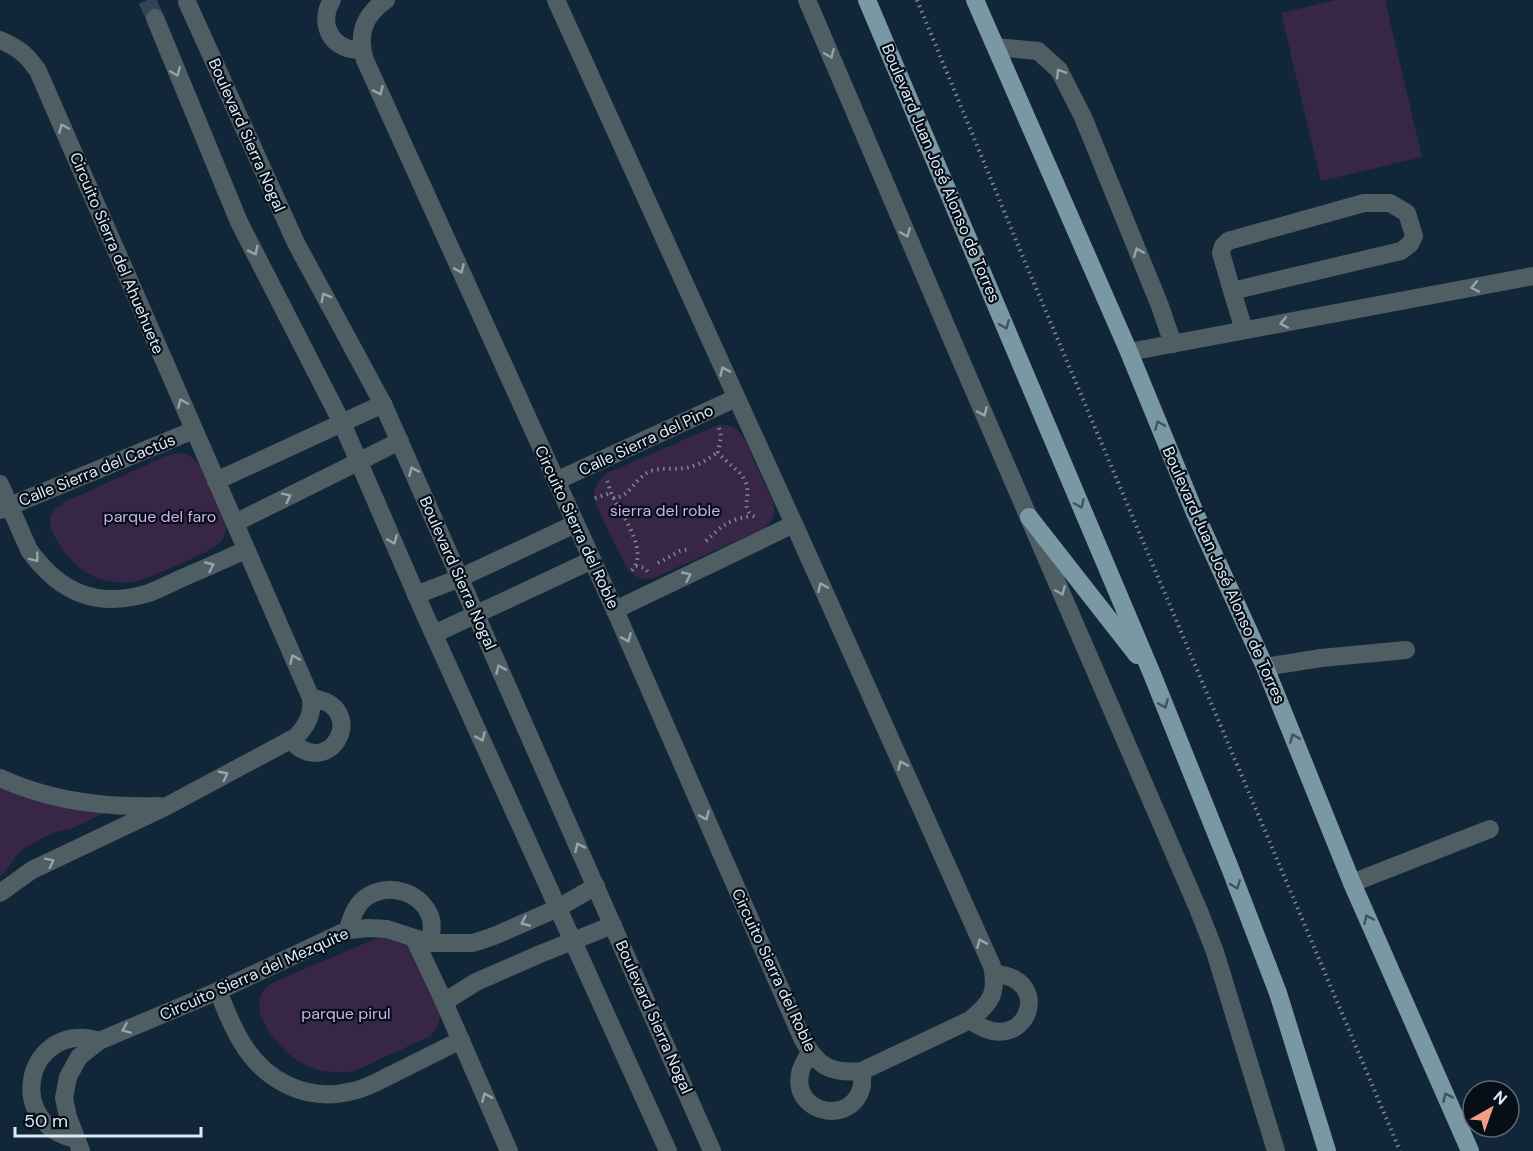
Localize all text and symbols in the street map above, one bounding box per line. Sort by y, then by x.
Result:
street label: Boulevard Juan José Alonso de Torres [877,40,1005,306]
one-way arrow [823,47,835,58]
street label: Boulevard Sierra Nogal [204,55,290,215]
one-way arrow [169,66,181,77]
one-way arrow [1056,69,1067,80]
one-way arrow [372,85,384,96]
one-way arrow [58,123,70,134]
street label: Circuito Sierra del Ahuehuete [65,149,169,357]
one-way arrow [899,227,911,238]
one-way arrow [246,245,258,256]
one-way arrow [1133,247,1145,258]
one-way arrow [452,262,464,273]
one-way arrow [1471,280,1481,293]
one-way arrow [321,293,332,303]
one-way arrow [1279,316,1289,329]
one-way arrow [997,318,1009,329]
one-way arrow [719,366,731,377]
one-way arrow [178,398,190,409]
street label: Calle Sierra del Pino [575,400,717,480]
one-way arrow [976,406,988,417]
one-way arrow [1154,420,1166,431]
street label: Calle Sierra del Cactús [16,429,178,511]
street label: Circuito Sierra del Roble [530,442,624,612]
street label: Boulevard Juan José Alonso de Torres [1158,443,1290,707]
one-way arrow [408,467,420,478]
one-way arrow [281,493,292,504]
street label: Boulevard Sierra Nogal [415,493,501,653]
one-way arrow [1073,498,1085,509]
park label: sierra del roble [610,500,720,521]
park label: parque del faro [104,506,216,527]
one-way arrow [386,534,398,545]
one-way arrow [28,551,39,562]
one-way arrow [203,561,214,573]
one-way arrow [680,572,691,583]
one-way arrow [817,582,829,593]
one-way arrow [1054,585,1066,596]
one-way arrow [620,631,632,642]
one-way arrow [289,654,301,665]
one-way arrow [495,664,507,675]
one-way arrow [1157,697,1169,708]
one-way arrow [473,731,485,742]
one-way arrow [1289,734,1301,745]
one-way arrow [897,760,909,771]
one-way arrow [218,771,228,782]
one-way arrow [698,810,710,821]
one-way arrow [574,843,586,854]
one-way arrow [43,858,54,870]
one-way arrow [1229,878,1241,889]
street label: Circuito Sierra del Roble [727,885,821,1055]
one-way arrow [1363,914,1375,925]
one-way arrow [520,915,531,927]
street label: Circuito Sierra del Mezquite [156,923,352,1025]
street label: Boulevard Sierra Nogal [611,937,697,1097]
one-way arrow [977,938,989,949]
park label: parque pirul [301,1003,391,1024]
one-way arrow [122,1022,133,1034]
north arrow [1461,1079,1521,1139]
text: N [1489,1086,1512,1110]
one-way arrow [481,1093,493,1104]
one-way arrow [1442,1093,1454,1104]
scale bar [15,1100,201,1138]
text: 50 m [24,1109,68,1133]

